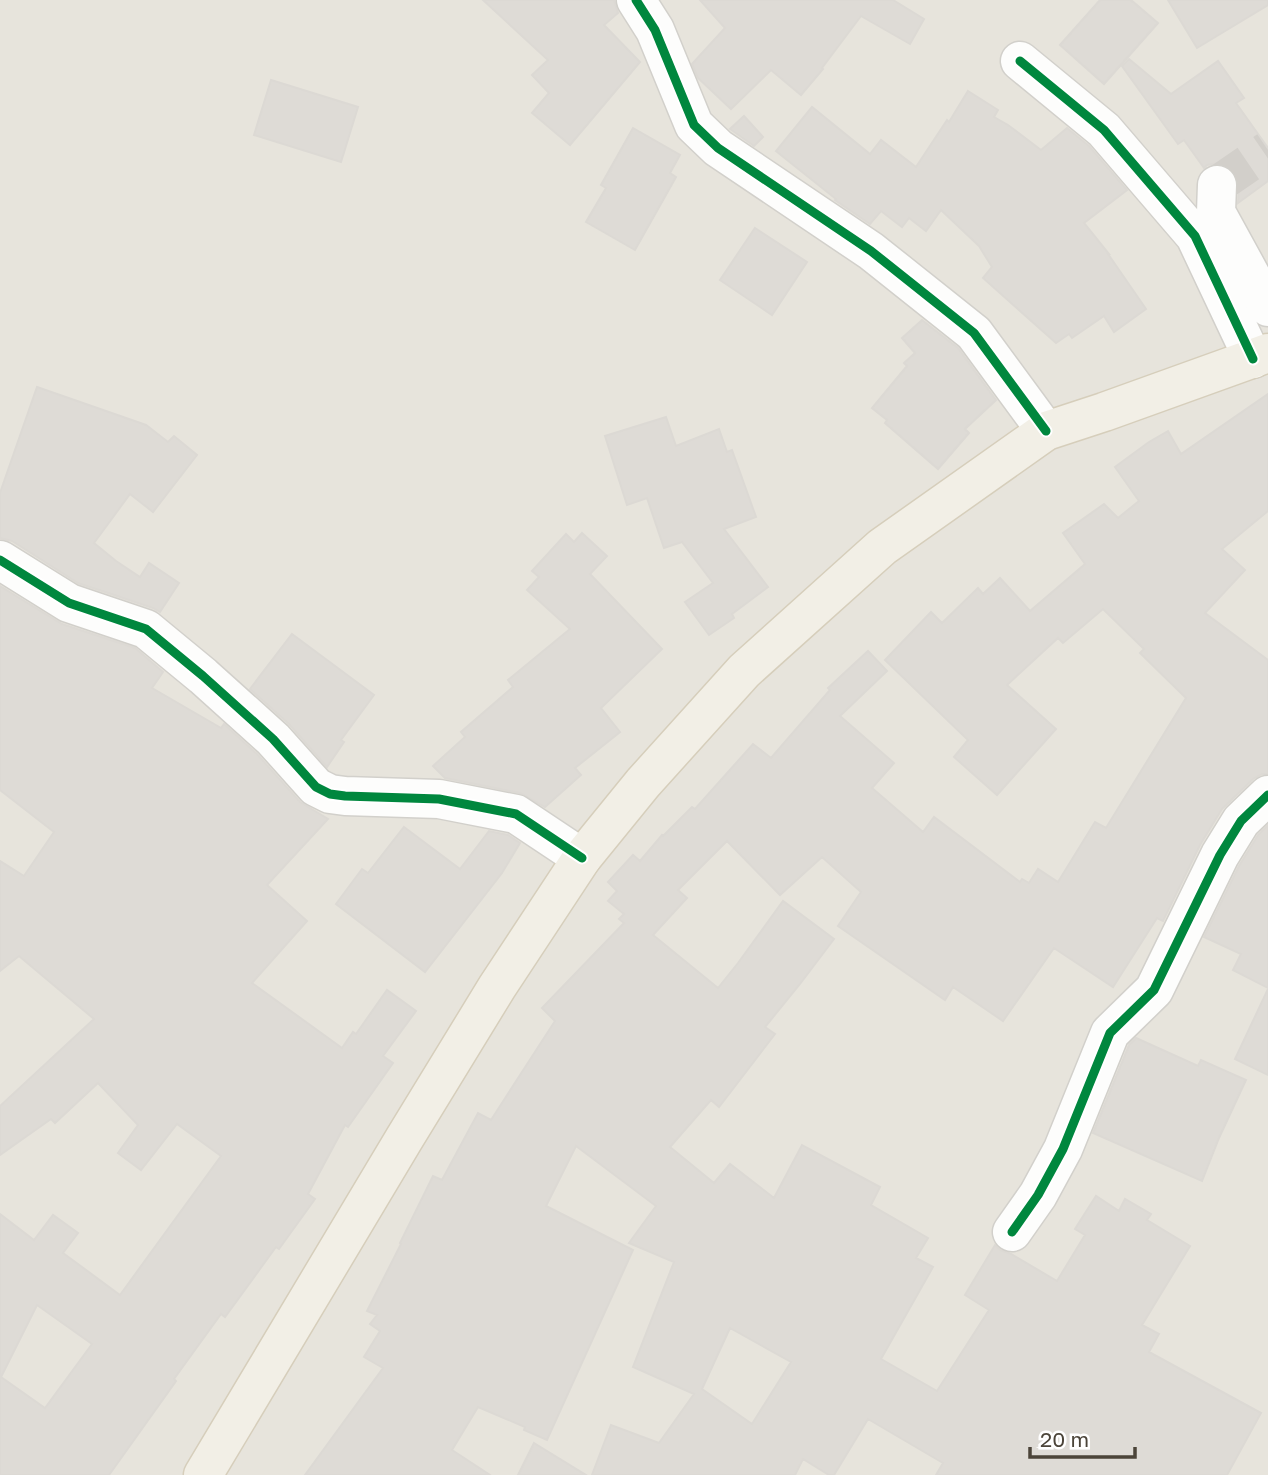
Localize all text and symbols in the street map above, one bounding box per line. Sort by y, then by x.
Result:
scale bar [1030,1416,1135,1460]
text: 20 m [1040,1426,1089,1452]

